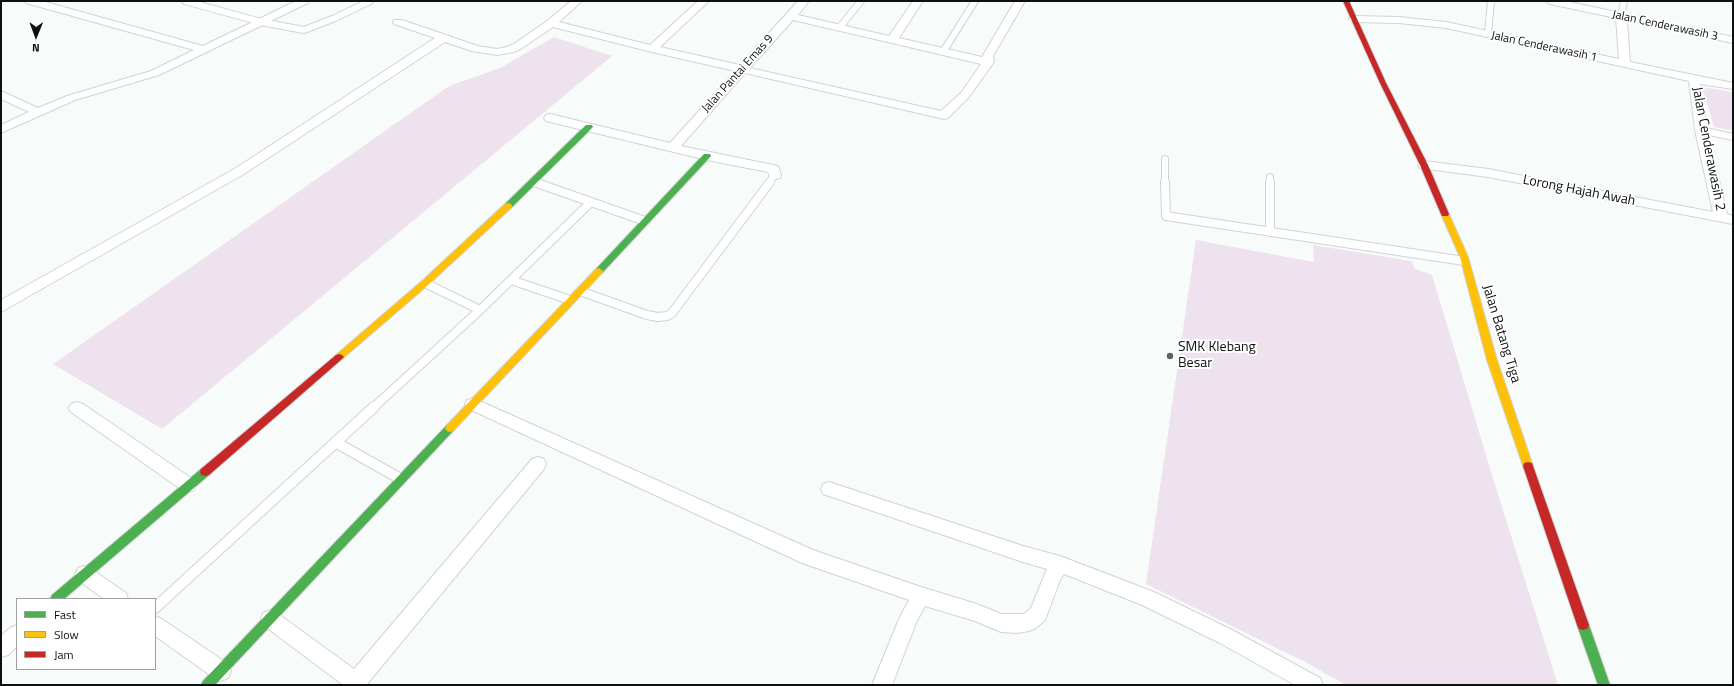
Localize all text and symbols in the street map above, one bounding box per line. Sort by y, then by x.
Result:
street label: Jalan Cenderawasih 3 [1611,8,1719,44]
north arrow [16,16,56,56]
street label: Jalan Cenderawasih 1 [1490,29,1598,65]
street label: Jalan Pantai Emas 9 [699,32,777,116]
text: N [32,40,40,56]
street label: Jalan Cenderawasih 2 [1688,86,1728,212]
street label: Lorong Hajah Awah [1521,172,1637,210]
street label: Jalan Batang Tiga [1478,283,1524,385]
place label: SMK Klebang Besar [1178,340,1256,372]
marker: SMK Klebang Besar [1165,351,1175,361]
legend [16,598,156,670]
text: Fast [54,605,76,624]
text: Slow [54,625,79,644]
text: Jam [54,645,74,664]

